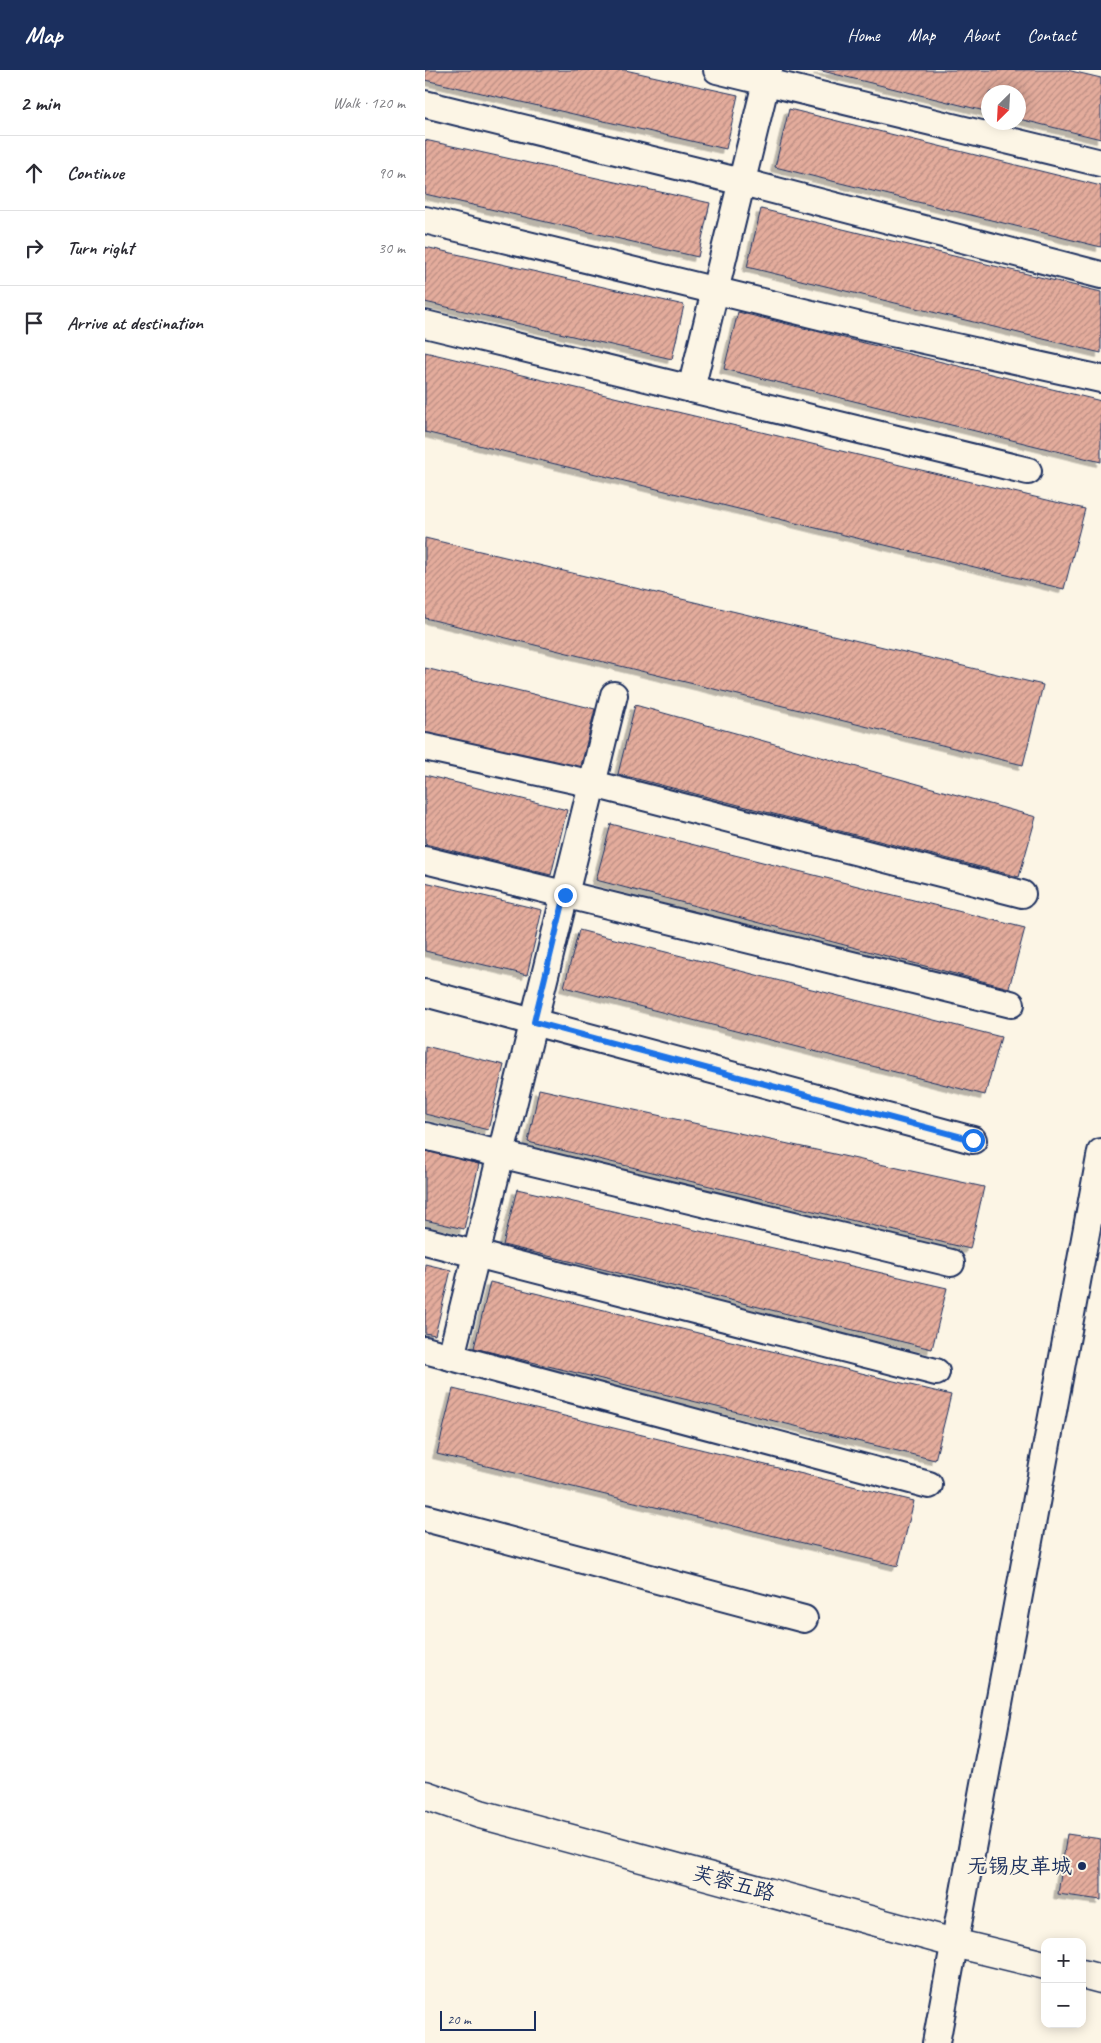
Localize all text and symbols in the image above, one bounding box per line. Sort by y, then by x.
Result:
text: Map [25,20,62,50]
text: Home [847,24,880,46]
text: Map [908,24,935,46]
text: About [963,24,999,46]
text: Contact [1027,24,1076,46]
north arrow [981,85,1026,130]
text: 2 min [20,90,60,116]
text: Walk · 120 m [333,93,405,113]
icon: ahead [20,159,48,187]
text: Continue [67,161,124,185]
text: 90 m [378,163,405,183]
icon: right [20,234,48,262]
text: Turn right [67,236,134,260]
text: 30 m [378,238,405,258]
icon: arrive [20,309,48,337]
text: Arrive at destination [67,311,203,335]
route end [554,884,577,907]
route start [962,1129,985,1152]
place label: 无锡皮革城 [967,1853,1072,1879]
street label: 芙蓉五路 [690,1860,778,1906]
marker: 无锡皮革城 [1076,1860,1088,1872]
map controls [1041,1938,1086,2028]
button: + [1041,1938,1086,1983]
button: − [1041,1983,1086,2028]
scale bar [440,2008,536,2031]
text: 20 m [447,2011,471,2028]

